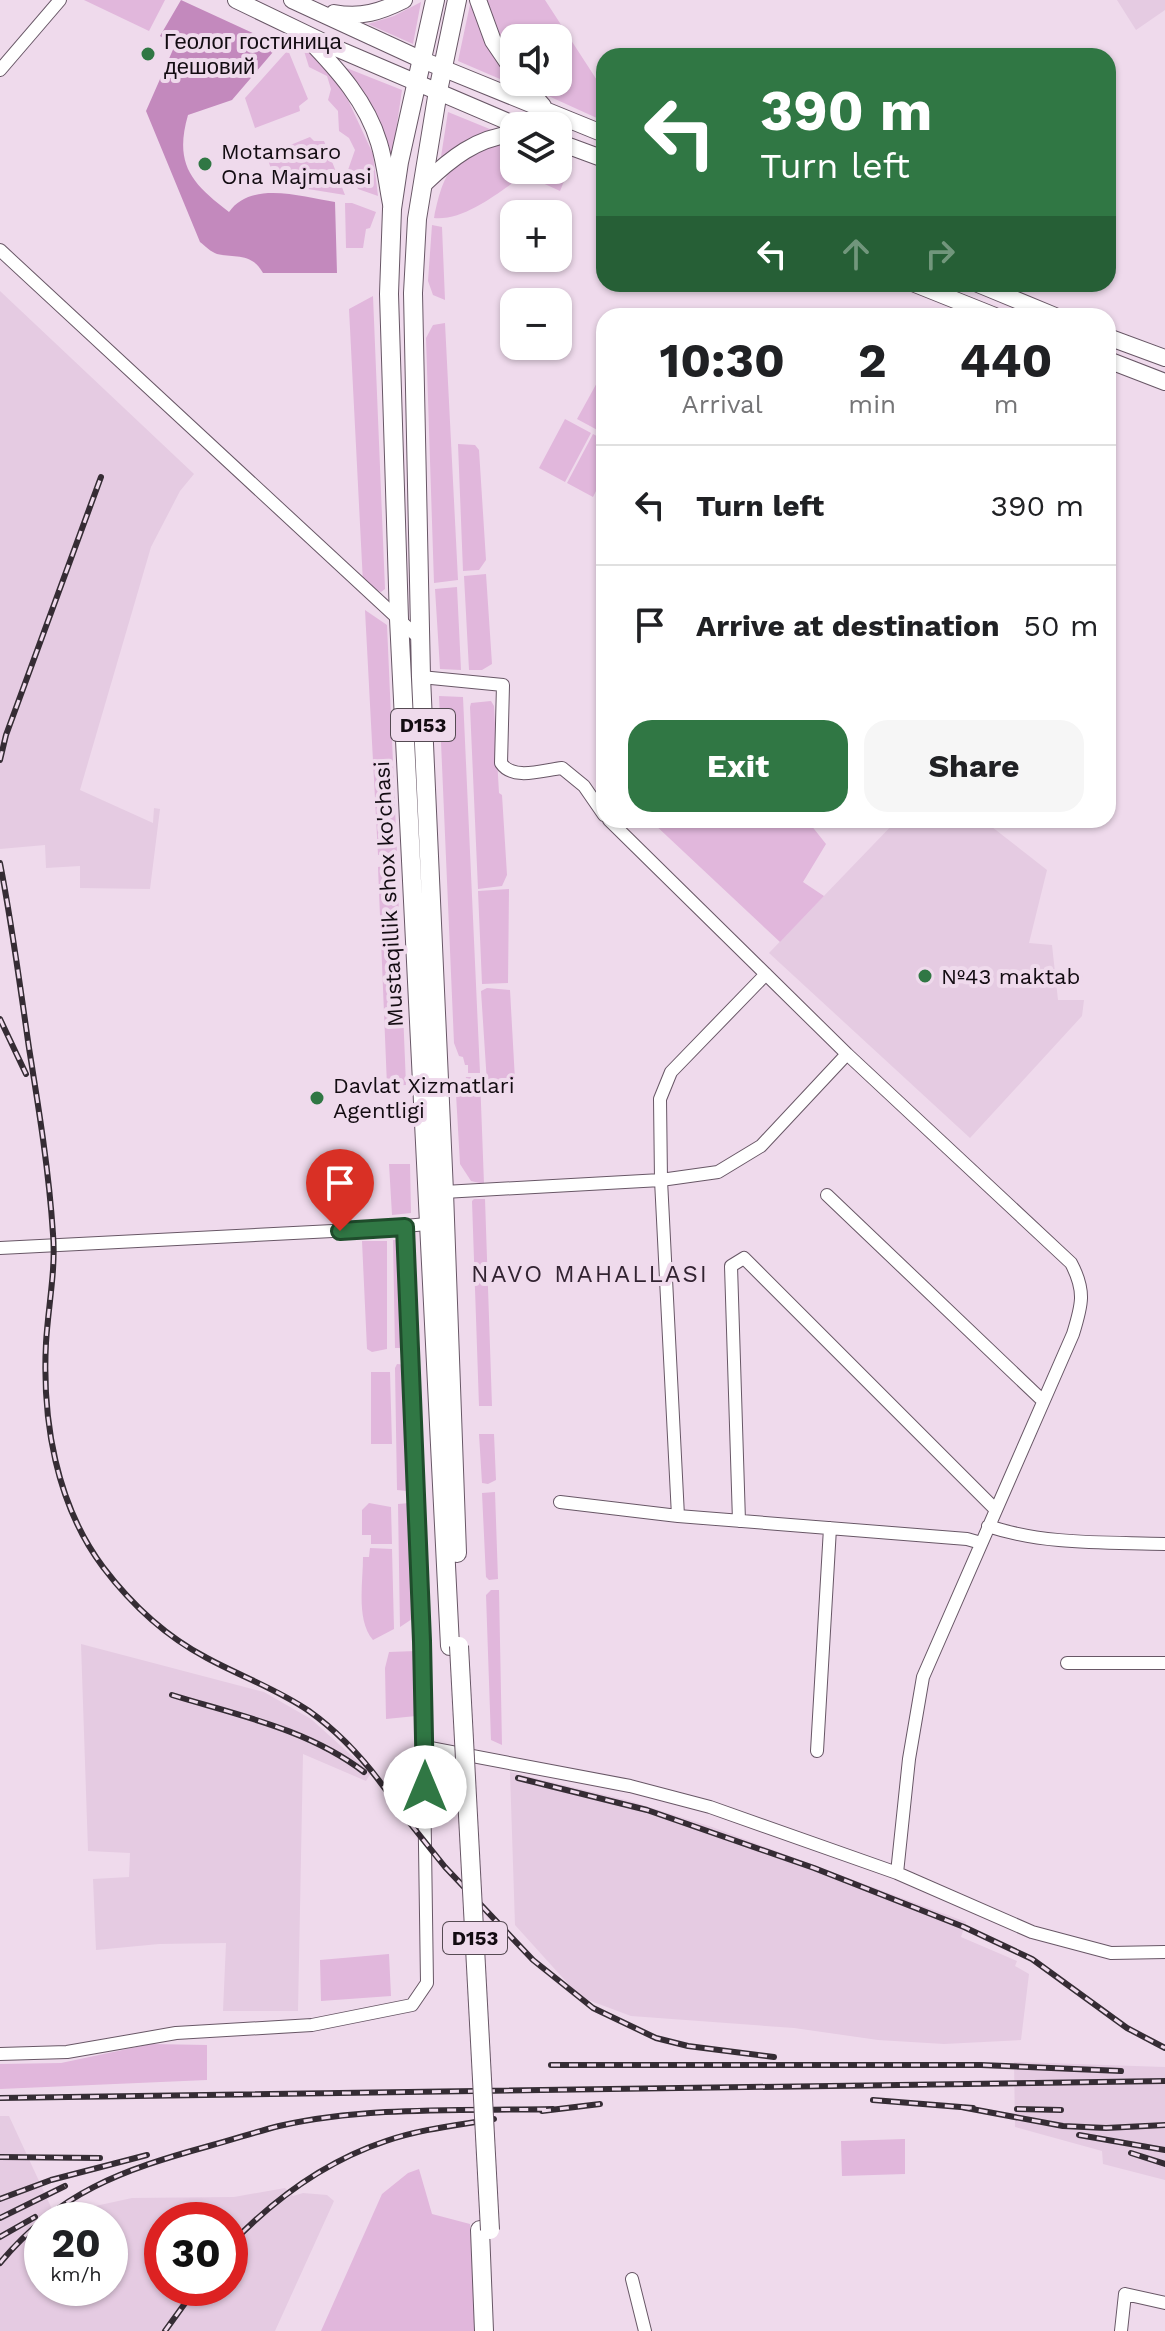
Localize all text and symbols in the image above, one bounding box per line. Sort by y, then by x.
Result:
map controls [500,24,572,360]
button: sound [500,24,572,96]
place label: Геолог гостиница дешовий [164,29,342,79]
marker: Геолог гостиница дешовий [139,45,157,63]
text: 390 m [760,78,932,144]
icon: left [628,80,732,184]
button: layers [500,112,572,184]
place label: Motamsaro Ona Majmuasi [221,139,372,189]
text: Turn left [760,145,910,187]
marker: Motamsaro Ona Majmuasi [196,155,214,173]
button: + [500,200,572,272]
icon: left [750,232,794,276]
icon: ahead [834,232,878,276]
icon: right [918,232,962,276]
button: − [500,288,572,360]
text: 10:30 [659,332,785,389]
text: 2 [858,332,887,389]
text: 440 [960,332,1053,389]
text: Arrival [682,389,763,419]
text: min [848,389,896,419]
text: m [994,389,1018,419]
icon: left [628,483,672,527]
text: Turn left [696,488,824,523]
text: 390 m [991,488,1084,523]
icon: arrive [628,603,672,647]
text: Arrive at destination [696,608,1000,643]
text: 50 m [1024,608,1099,643]
road number: D153 [391,709,455,741]
button: Exit [628,720,848,812]
button: Share [864,720,1084,812]
street label: Mustaqillik shox ko'chasi [369,760,408,1027]
place label: №43 maktab [941,964,1080,989]
marker: №43 maktab [916,967,934,985]
place label: Davlat Xizmatlari Agentligi [333,1073,515,1123]
marker: Davlat Xizmatlari Agentligi [308,1089,326,1107]
pin [306,1149,374,1231]
icon: arrive [318,1161,362,1205]
district label: NAVO MAHALLASI [471,1260,709,1288]
position arrow [383,1745,467,1829]
road number: D153 [443,1922,507,1954]
speed limit sign: 30 [144,2202,248,2306]
text: 20 [51,2220,101,2267]
text: km/h [50,2262,102,2286]

